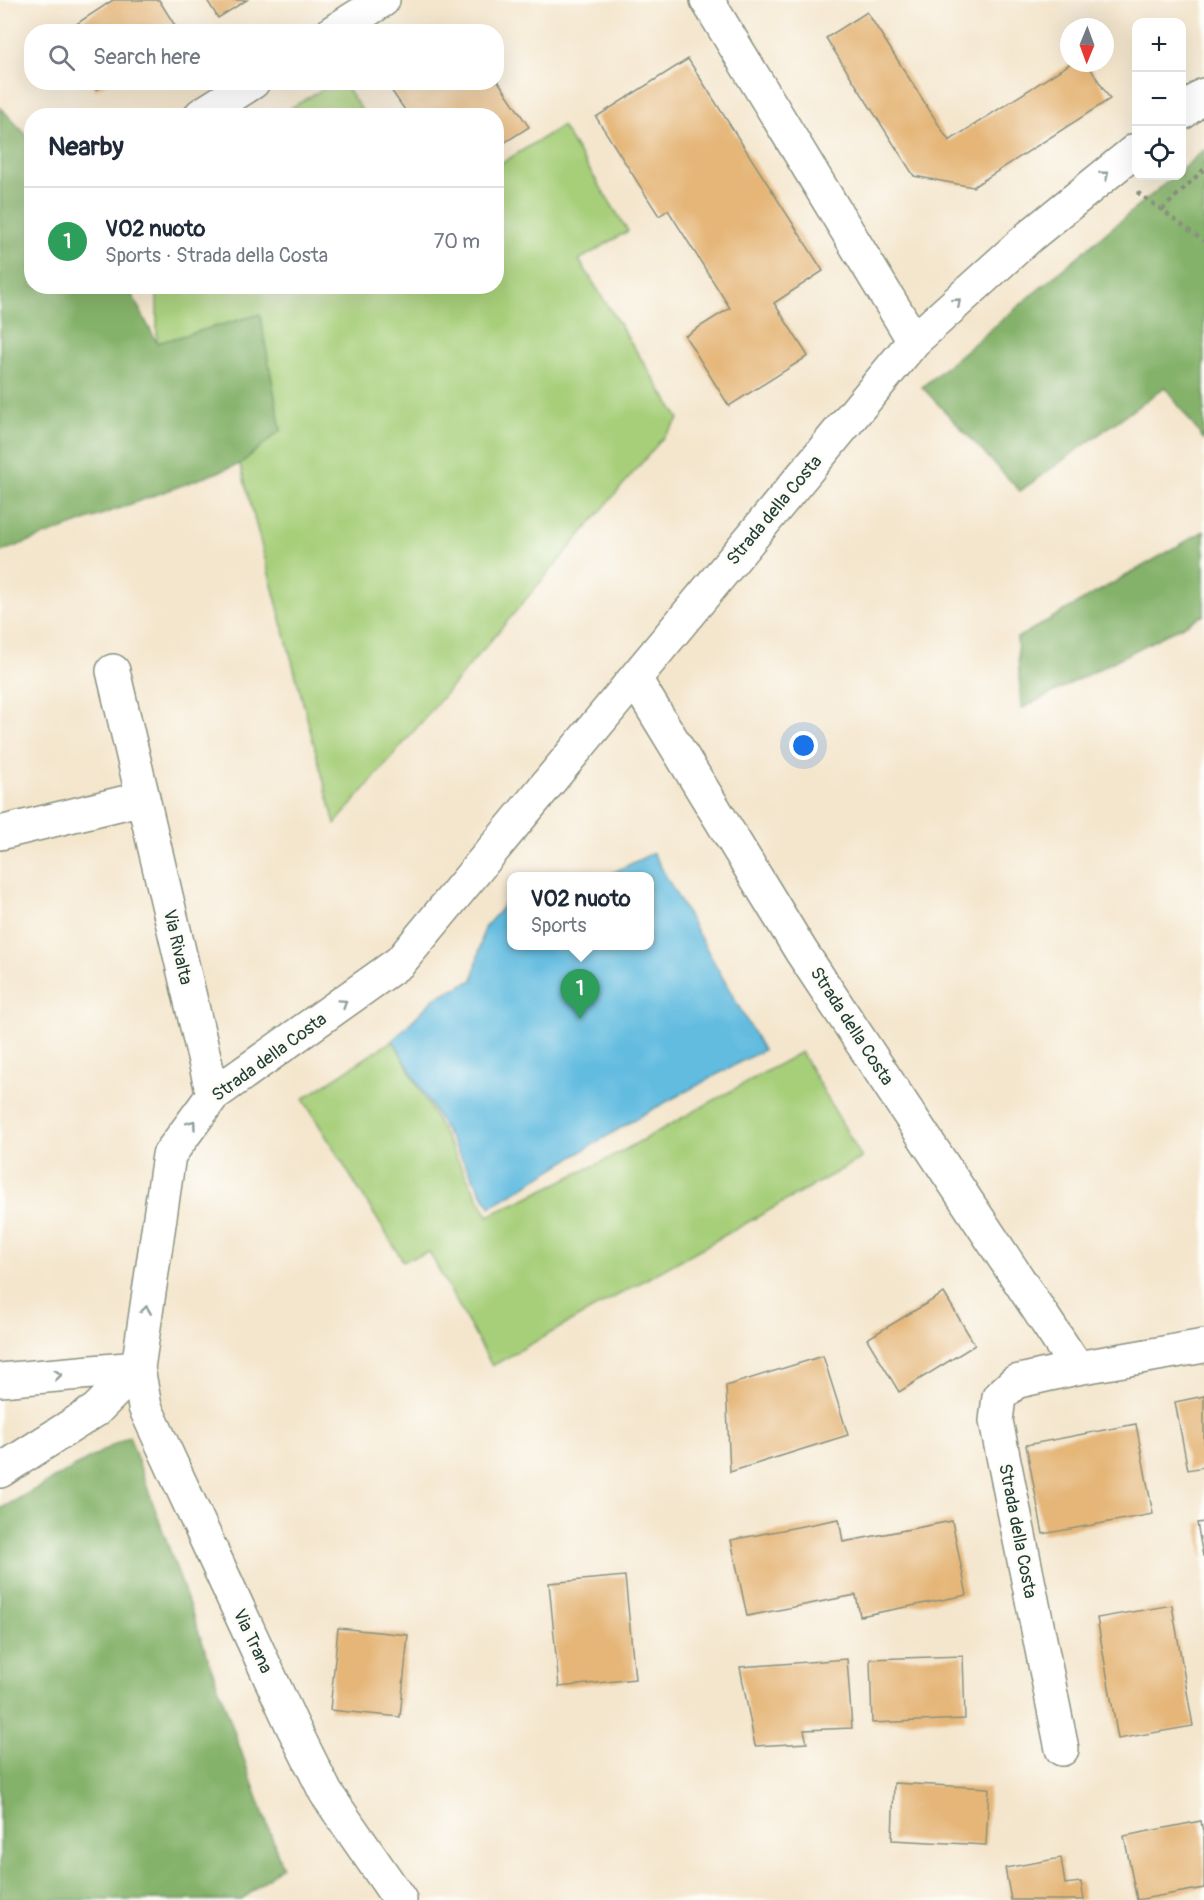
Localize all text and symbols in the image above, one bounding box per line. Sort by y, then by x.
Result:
north arrow [1060,18,1114,72]
map controls [1132,18,1186,180]
button: + [1132,18,1186,72]
search box [24,24,504,90]
icon: search [45,41,78,74]
text: Search here [93,43,200,71]
button: − [1132,72,1186,126]
button: locate [1132,126,1186,180]
text: Nearby [48,131,124,163]
one-way arrow [1098,171,1109,182]
text: VO2 nuoto [105,215,205,243]
text: 1 [64,229,71,254]
text: 70 m [434,229,480,254]
text: Sports · Strada della Costa [105,243,328,268]
one-way arrow [951,298,961,309]
street label: Strada della Costa [722,451,827,570]
your location [789,731,818,760]
popup [507,872,654,950]
text: VO2 nuoto [530,885,631,913]
street label: Via Rivalta [158,907,197,987]
text: Sports [530,913,586,938]
street label: Strada della Costa [805,963,898,1090]
pin: 1 [560,970,600,1019]
one-way arrow [336,999,347,1010]
street label: Strada della Costa [207,1008,331,1107]
one-way arrow [185,1119,196,1130]
one-way arrow [140,1305,152,1314]
one-way arrow [54,1368,63,1381]
street label: Strada della Costa [993,1462,1042,1600]
street label: Via Trana [228,1605,277,1677]

